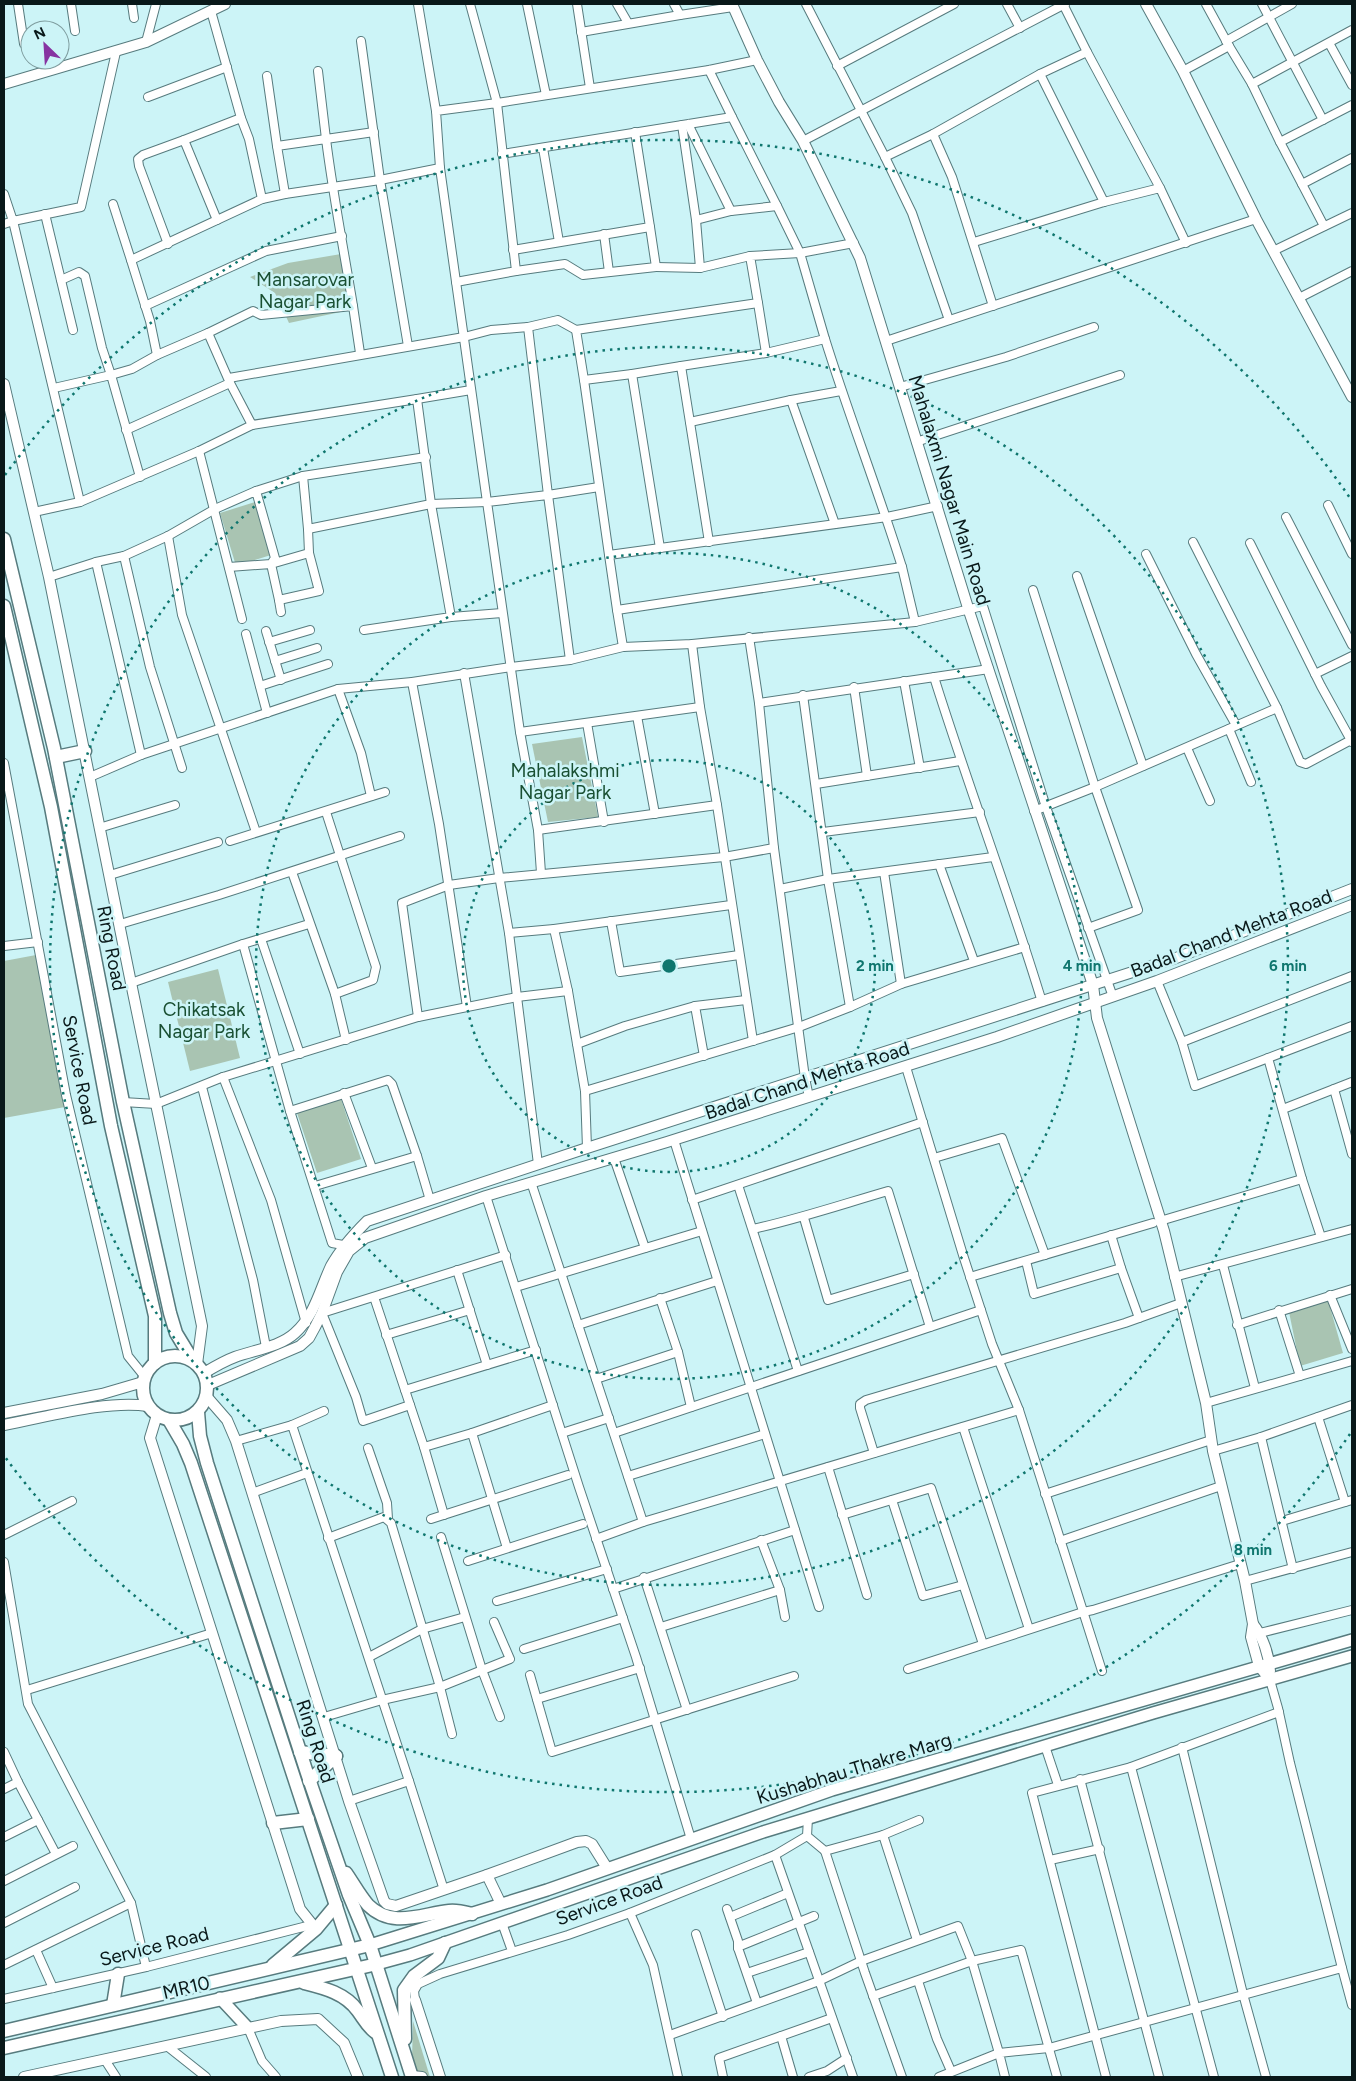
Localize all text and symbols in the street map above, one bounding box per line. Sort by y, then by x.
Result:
north arrow [20,20,70,70]
text: N [31,24,48,44]
park label: Mansarovar Nagar Park [256,268,355,313]
street label: Mahalaxmi Nagar Main Road [903,372,996,608]
park label: Mahalakshmi Nagar Park [510,759,620,804]
street label: Badal Chand Mehta Road [1127,884,1335,983]
street label: Ring Road [92,903,131,993]
centre of rings [660,957,678,975]
text: 2 min [856,957,894,975]
text: 4 min [1063,957,1101,975]
text: 6 min [1269,957,1307,975]
park label: Chikatsak Nagar Park [158,998,251,1043]
street label: Service Road [58,1013,101,1127]
street label: Badal Chand Mehta Road [702,1037,912,1124]
text: 8 min [1234,1541,1272,1559]
street label: Ring Road [291,1696,340,1786]
street label: Kushabhau Thakre Marg [754,1728,955,1809]
street label: Service Road [553,1871,666,1930]
street label: Service Road [97,1922,211,1971]
street label: MR10 [160,1971,212,2004]

